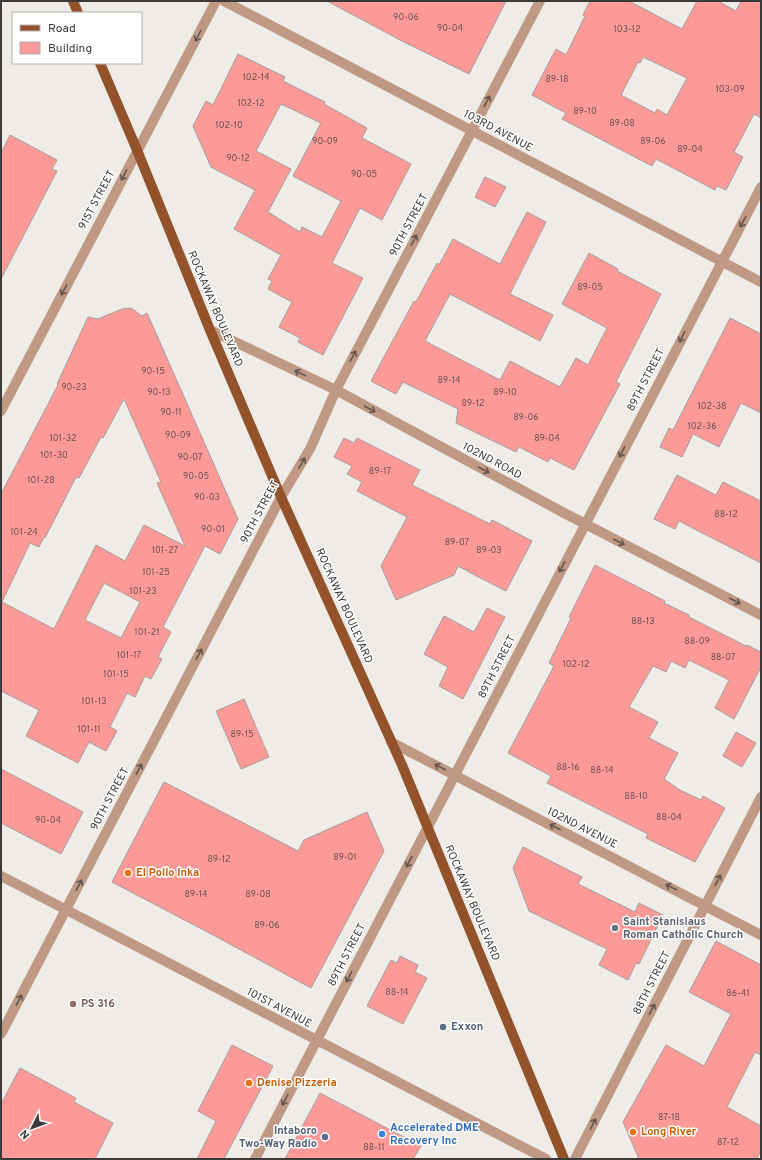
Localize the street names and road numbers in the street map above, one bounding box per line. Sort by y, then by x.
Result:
street label: 103RD AVENUE [461,107,535,155]
street label: 91ST STREET [76,168,118,232]
street label: 90TH STREET [387,191,431,259]
street label: ROCKAWAY BOULEVARD [184,249,246,369]
street label: 89TH STREET [624,346,668,414]
street label: 102ND ROAD [460,439,524,483]
street label: 90TH STREET [238,478,282,546]
street label: ROCKAWAY BOULEVARD [312,546,376,666]
street label: 89TH STREET [475,633,519,701]
street label: 90TH STREET [88,765,132,833]
street label: 102ND AVENUE [544,804,620,852]
street label: ROCKAWAY BOULEVARD [441,843,503,963]
street label: 89TH STREET [325,921,369,989]
street label: 88TH STREET [630,949,674,1017]
street label: 101ST AVENUE [244,985,314,1031]

